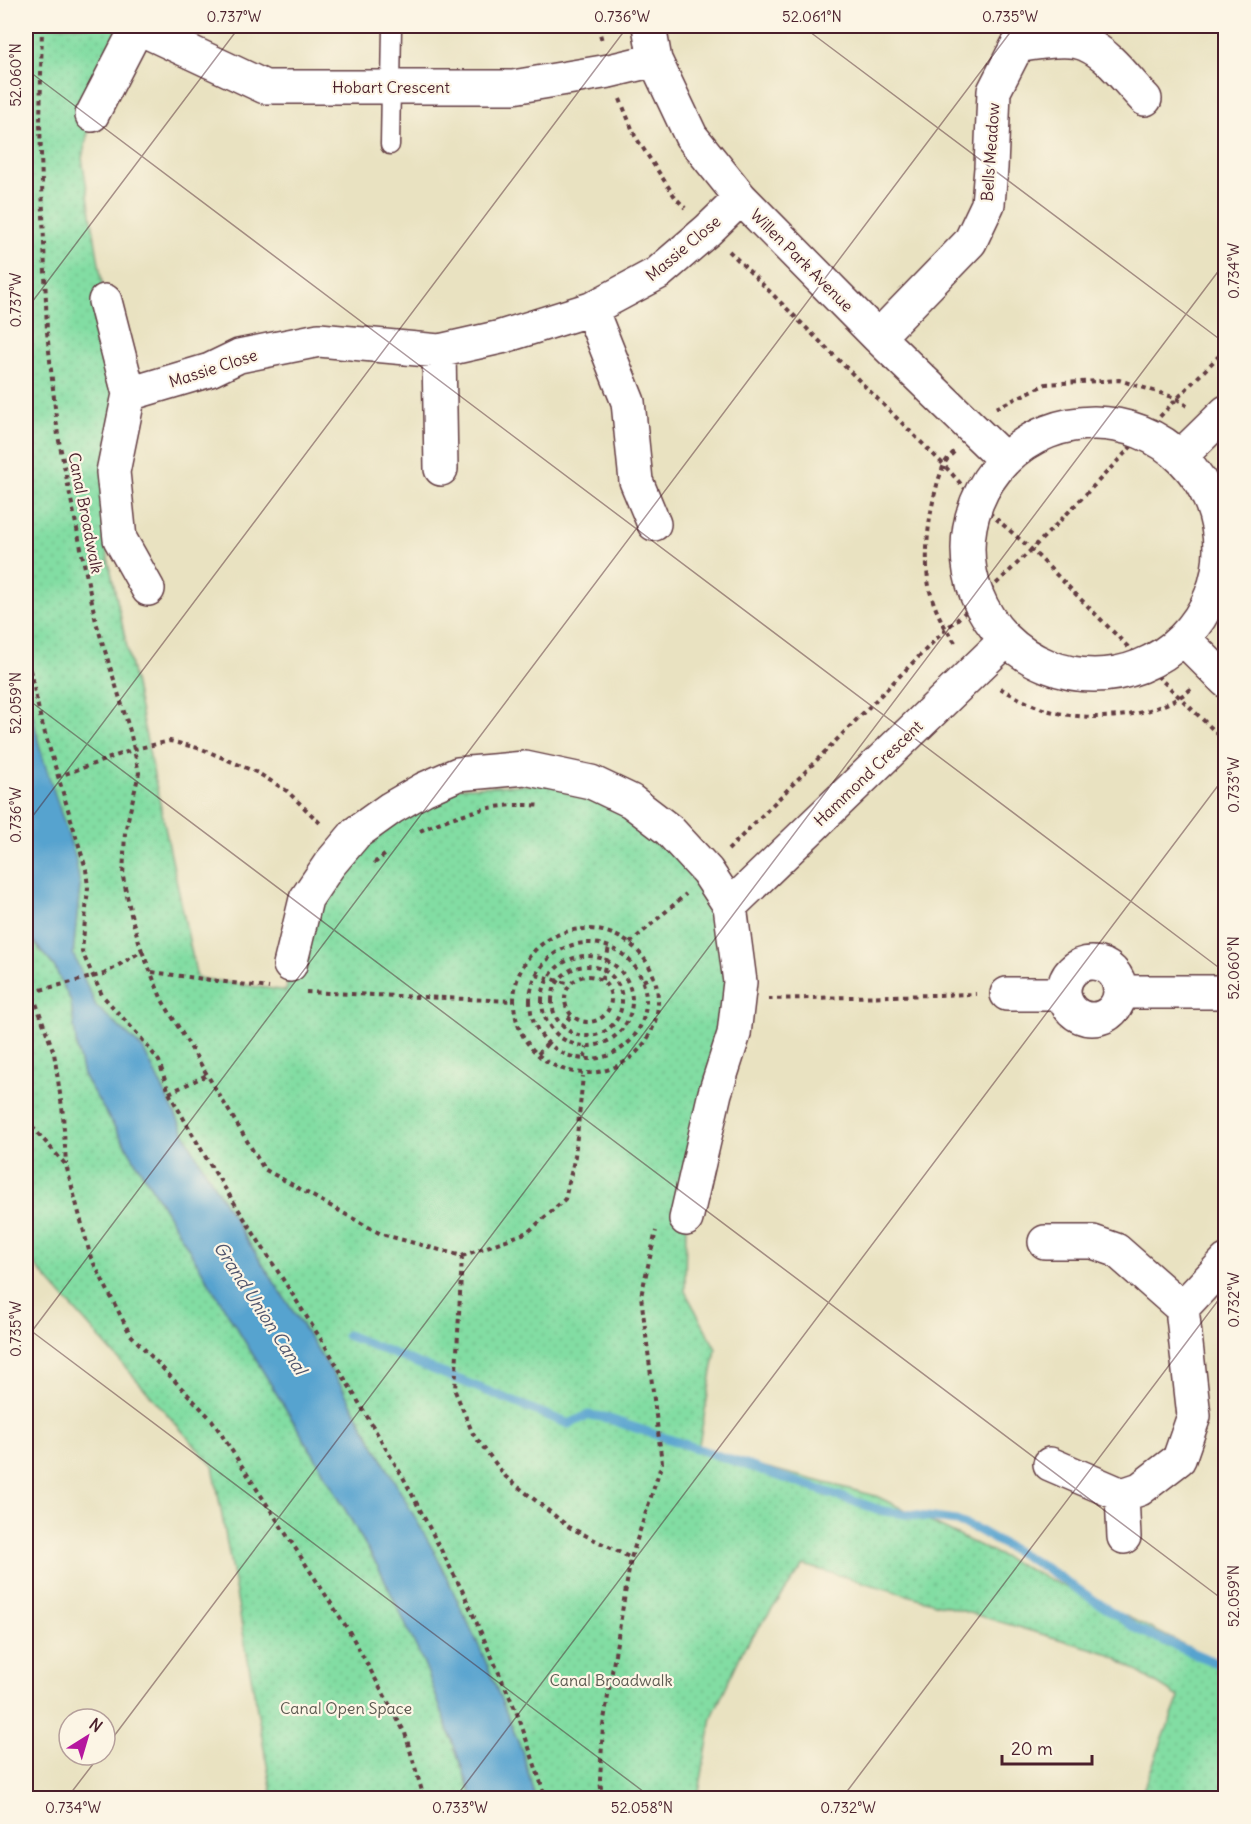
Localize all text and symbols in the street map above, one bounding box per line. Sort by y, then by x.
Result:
text: 0.737°W [207,7,262,26]
text: 0.736°W [594,7,650,26]
text: 52.061°N [782,7,842,26]
text: 0.735°W [982,7,1038,26]
text: 52.060°N [6,43,25,107]
street label: Hobart Crescent [332,77,450,97]
street label: Bells Meadow [977,102,1003,202]
street label: Willen Park Avenue [746,204,858,316]
street label: Massie Close [641,211,725,285]
text: 0.734°W [1224,243,1243,299]
text: 0.737°W [6,272,25,327]
street label: Massie Close [166,344,260,392]
street label: Canal Broadwalk [64,451,108,575]
text: 52.059°N [6,672,25,734]
street label: Hammond Crescent [809,716,927,830]
text: 0.733°W [1224,757,1243,813]
text: 0.736°W [6,787,25,843]
text: 52.060°N [1224,936,1243,1000]
water label: Grand Union Canal [209,1237,314,1381]
text: 0.732°W [1224,1272,1243,1328]
text: 0.735°W [6,1301,25,1357]
text: 52.059°N [1224,1565,1243,1627]
park label: Canal Broadwalk [549,1670,673,1690]
park label: Canal Open Space [280,1698,412,1718]
north arrow [57,1707,117,1767]
text: N [86,1714,106,1736]
scale bar [1002,1728,1092,1766]
text: 20 m [1011,1737,1053,1760]
text: 0.734°W [45,1798,101,1817]
text: 0.733°W [432,1798,488,1817]
text: 52.058°N [611,1798,673,1817]
text: 0.732°W [820,1798,876,1817]

